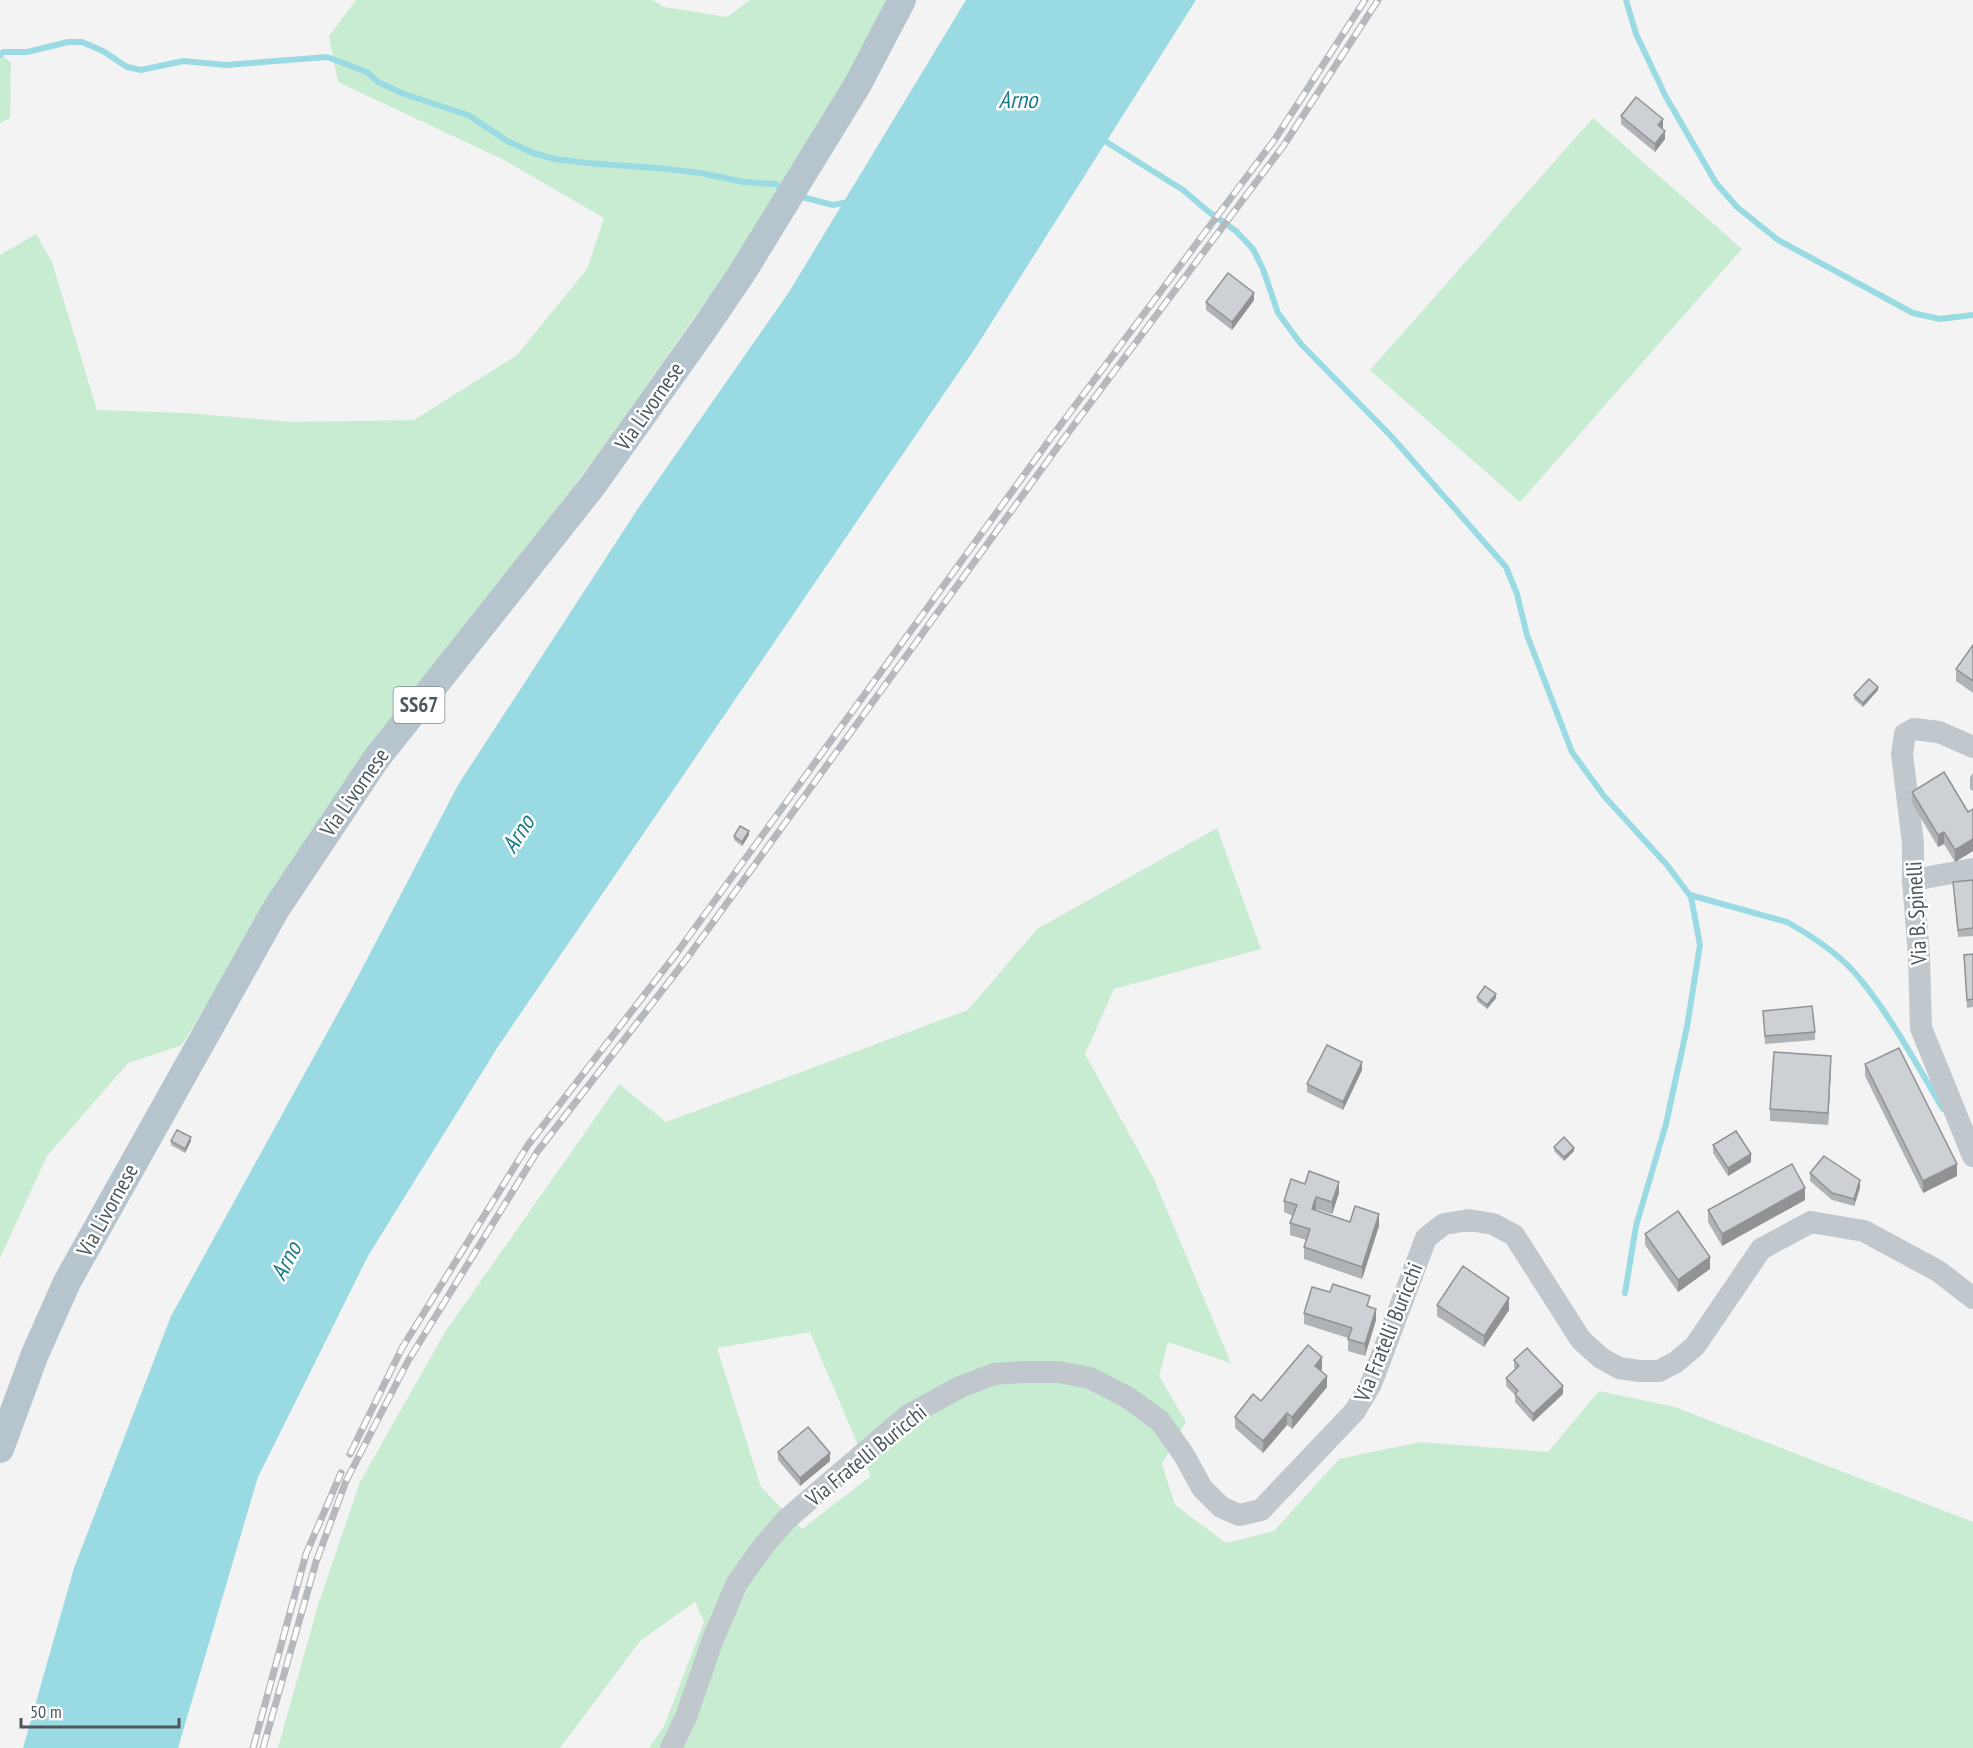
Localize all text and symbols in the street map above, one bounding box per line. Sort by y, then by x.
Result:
water label: Arno [999,84,1039,115]
street label: Via Livornese [608,356,690,456]
road number: SS67 [394,687,444,723]
street label: Via Livornese [313,742,395,842]
water label: Arno [494,808,542,858]
street label: Via B. Spinelli [1899,861,1933,966]
street label: Via Livornese [70,1159,144,1262]
water label: Arno [263,1235,309,1285]
street label: Via Fratelli Buricchi [1347,1258,1429,1407]
street label: Via Fratelli Buricchi [799,1398,932,1513]
scale bar [21,1691,178,1729]
text: 50 m [30,1700,62,1723]

